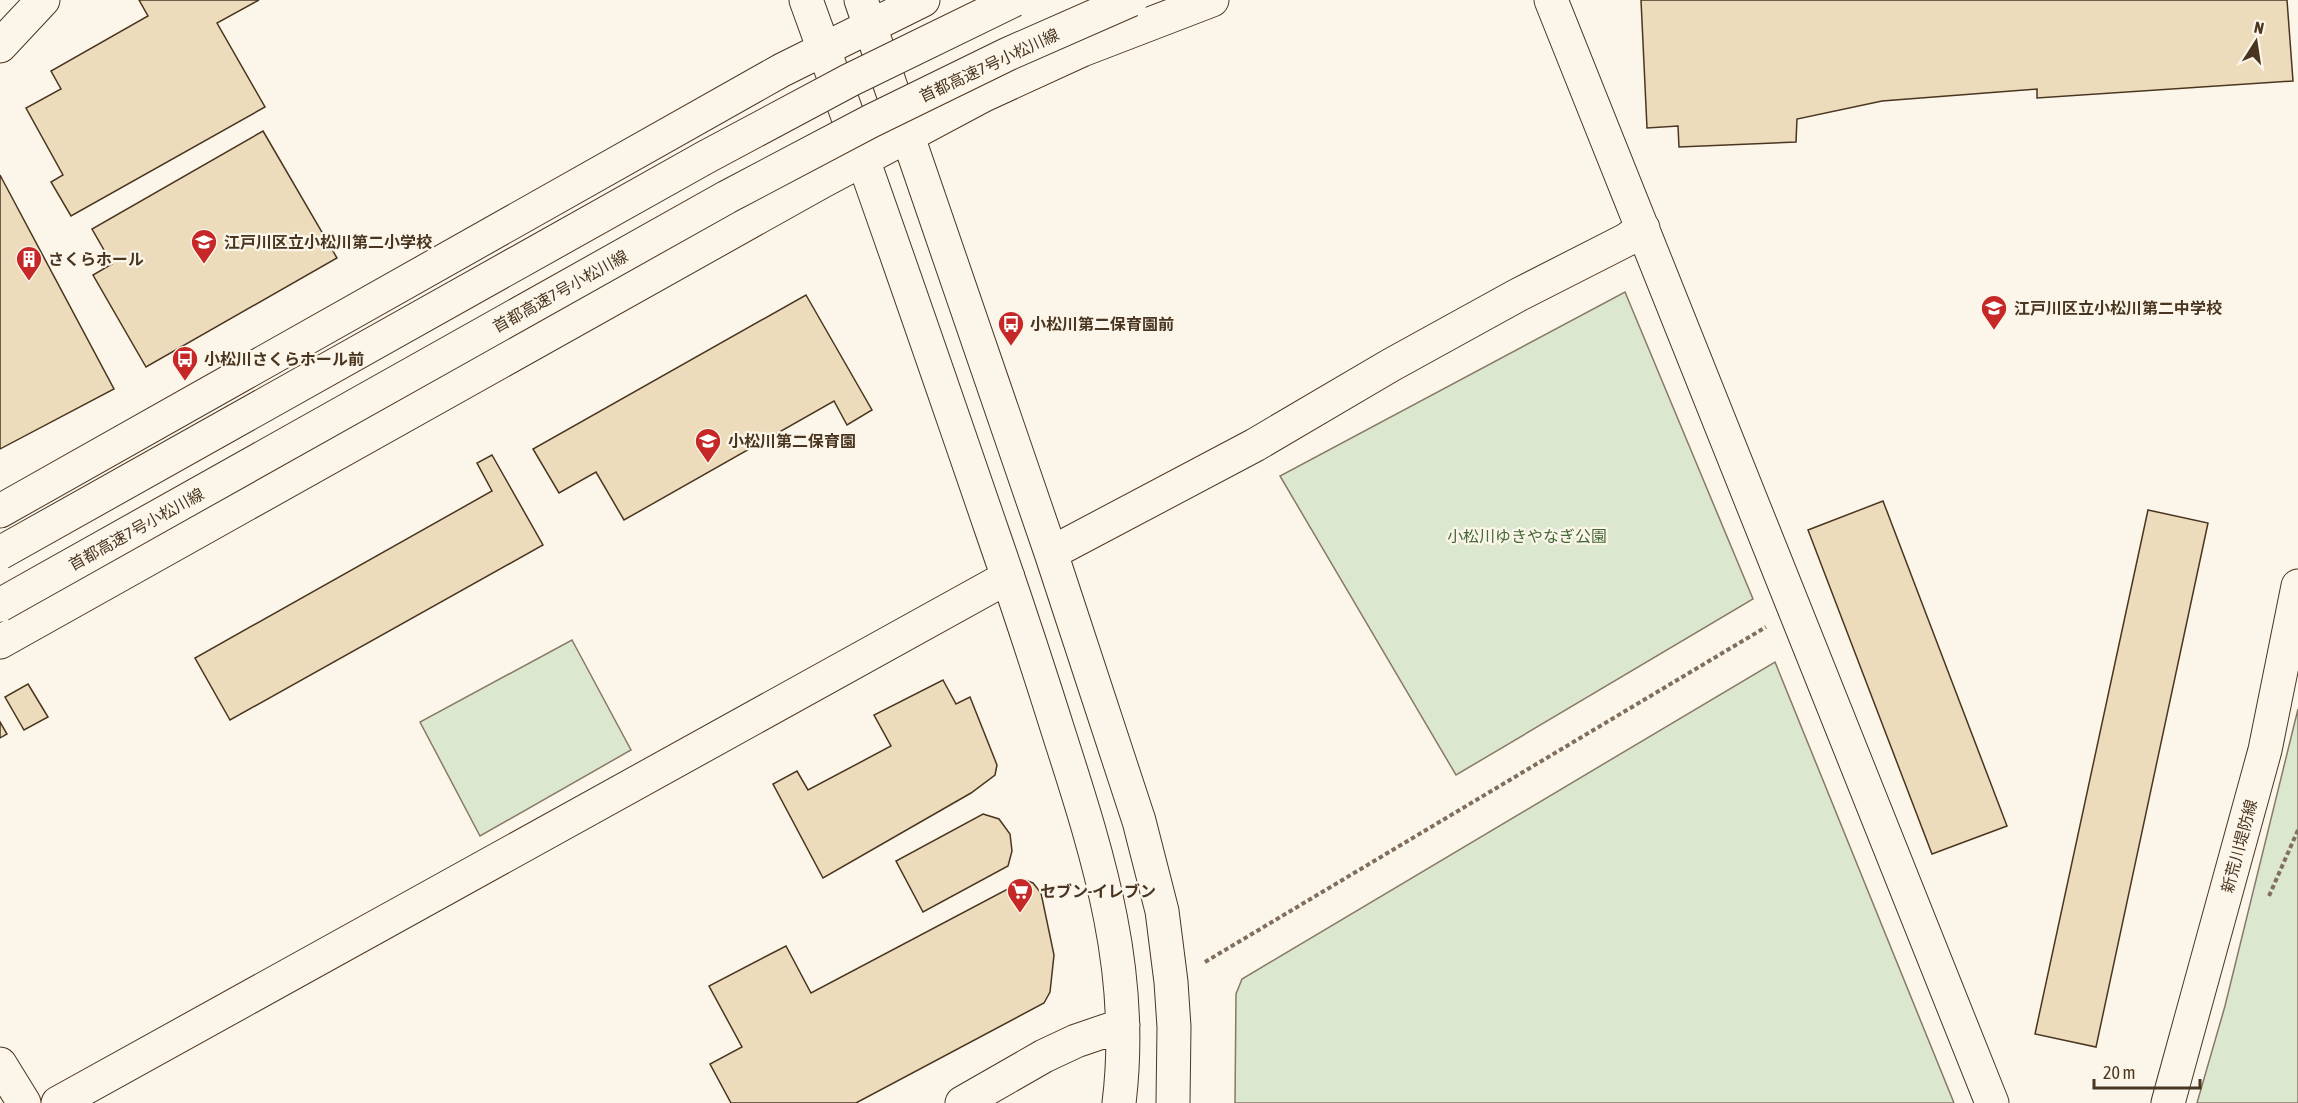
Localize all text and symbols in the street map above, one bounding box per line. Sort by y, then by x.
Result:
north arrow [2226,12,2286,72]
text: N [2253,18,2266,37]
street label: 首都高速7号小松川線 [917,25,1061,105]
school or university icon: 江戸川区立小松川第二小学校 [189,227,219,265]
place label: 江戸川区立小松川第二小学校 [224,233,432,251]
building icon: さくらホール [14,244,44,282]
street label: 首都高速7号小松川線 [489,246,631,336]
place label: さくらホール [48,250,144,268]
school or university icon: 江戸川区立小松川第二中学校 [1979,293,2009,331]
place label: 江戸川区立小松川第二中学校 [2014,299,2222,317]
bus stop icon: 小松川第二保育園前 [996,309,1026,347]
place label: 小松川第二保育園前 [1030,315,1174,333]
bus stop icon: 小松川さくらホール前 [170,344,200,382]
place label: 小松川さくらホール前 [204,350,364,368]
school or university icon: 小松川第二保育園 [693,426,723,464]
place label: 小松川第二保育園 [728,432,856,450]
street label: 首都高速7号小松川線 [65,484,207,574]
park label: 小松川ゆきやなぎ公園 [1447,527,1607,545]
street label: 新荒川堤防線 [2218,797,2260,895]
supermarket icon: セブン-イレブン [1005,876,1035,914]
place label: セブン-イレブン [1040,882,1156,900]
scale bar [2094,1052,2200,1090]
text: 20 m [2103,1062,2135,1083]

